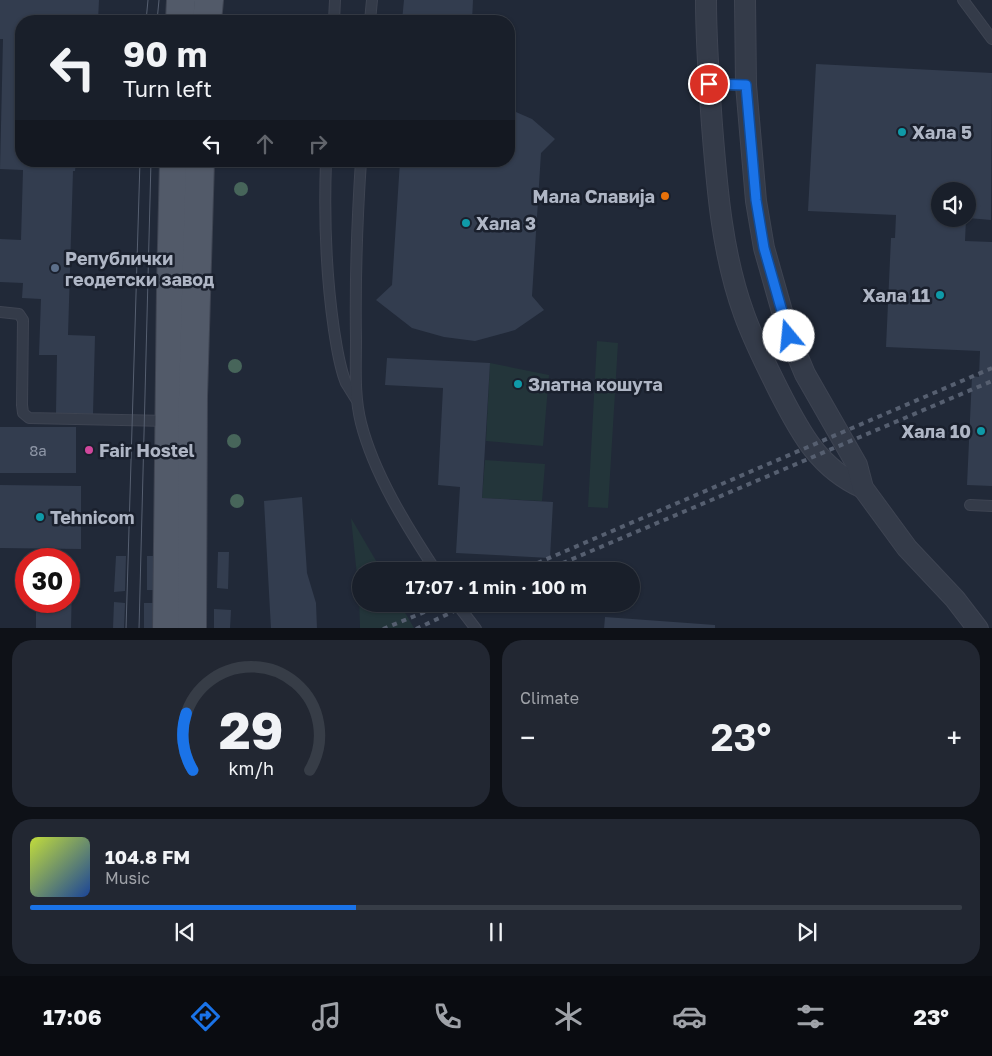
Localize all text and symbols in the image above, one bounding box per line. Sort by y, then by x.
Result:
text: 90 m [123,33,207,75]
icon: left [40,35,105,100]
pin [688,63,730,105]
icon: arrive [695,70,723,98]
text: Turn left [123,75,212,102]
place label: Хала 5 [912,121,972,143]
marker: Хала 5 [896,126,908,138]
icon: left [198,130,226,158]
icon: ahead [251,130,279,158]
icon: right [304,130,332,158]
map controls [931,182,976,227]
button: sound [931,182,976,227]
place label: Мала Славија [533,185,655,207]
marker: Мала Славија [659,190,671,202]
place label: Хала 3 [476,212,536,234]
marker: Хала 3 [460,217,472,229]
place label: Републички геодетски завод [65,247,214,290]
marker: Републички геодетски завод [49,262,61,274]
place label: Хала 11 [863,284,930,306]
marker: Хала 11 [934,289,946,301]
position arrow [762,309,814,361]
place label: Златна кошута [528,373,663,395]
marker: Златна кошута [512,378,524,390]
place label: Хала 10 [901,420,971,442]
marker: Хала 10 [975,425,987,437]
place label: Fair Hostel [99,439,195,461]
house number: 8a [29,441,47,459]
marker: Fair Hostel [83,444,95,456]
place label: Tehnicom [50,506,135,528]
marker: Tehnicom [34,511,46,523]
speed limit sign: 30 [15,548,80,613]
text: 17:07 · 1 min · 100 m [405,575,587,598]
text: Climate [520,688,579,708]
text: 29 [219,698,283,760]
text: 23° [711,714,771,759]
text: − [520,721,535,754]
text: + [947,721,962,754]
text: km/h [228,757,274,779]
text: 104.8 FM [105,845,190,868]
text: Music [105,868,150,888]
icon: previous [171,918,199,946]
icon: pause [482,918,510,946]
icon: next [793,918,821,946]
icon: directions [188,999,223,1034]
icon: music [309,999,344,1034]
icon: phone [430,999,465,1034]
icon: climate [551,999,586,1034]
icon: car [672,999,707,1034]
icon: filters [793,999,828,1034]
text: 17:06 [43,1003,102,1030]
text: 23° [914,1003,949,1030]

